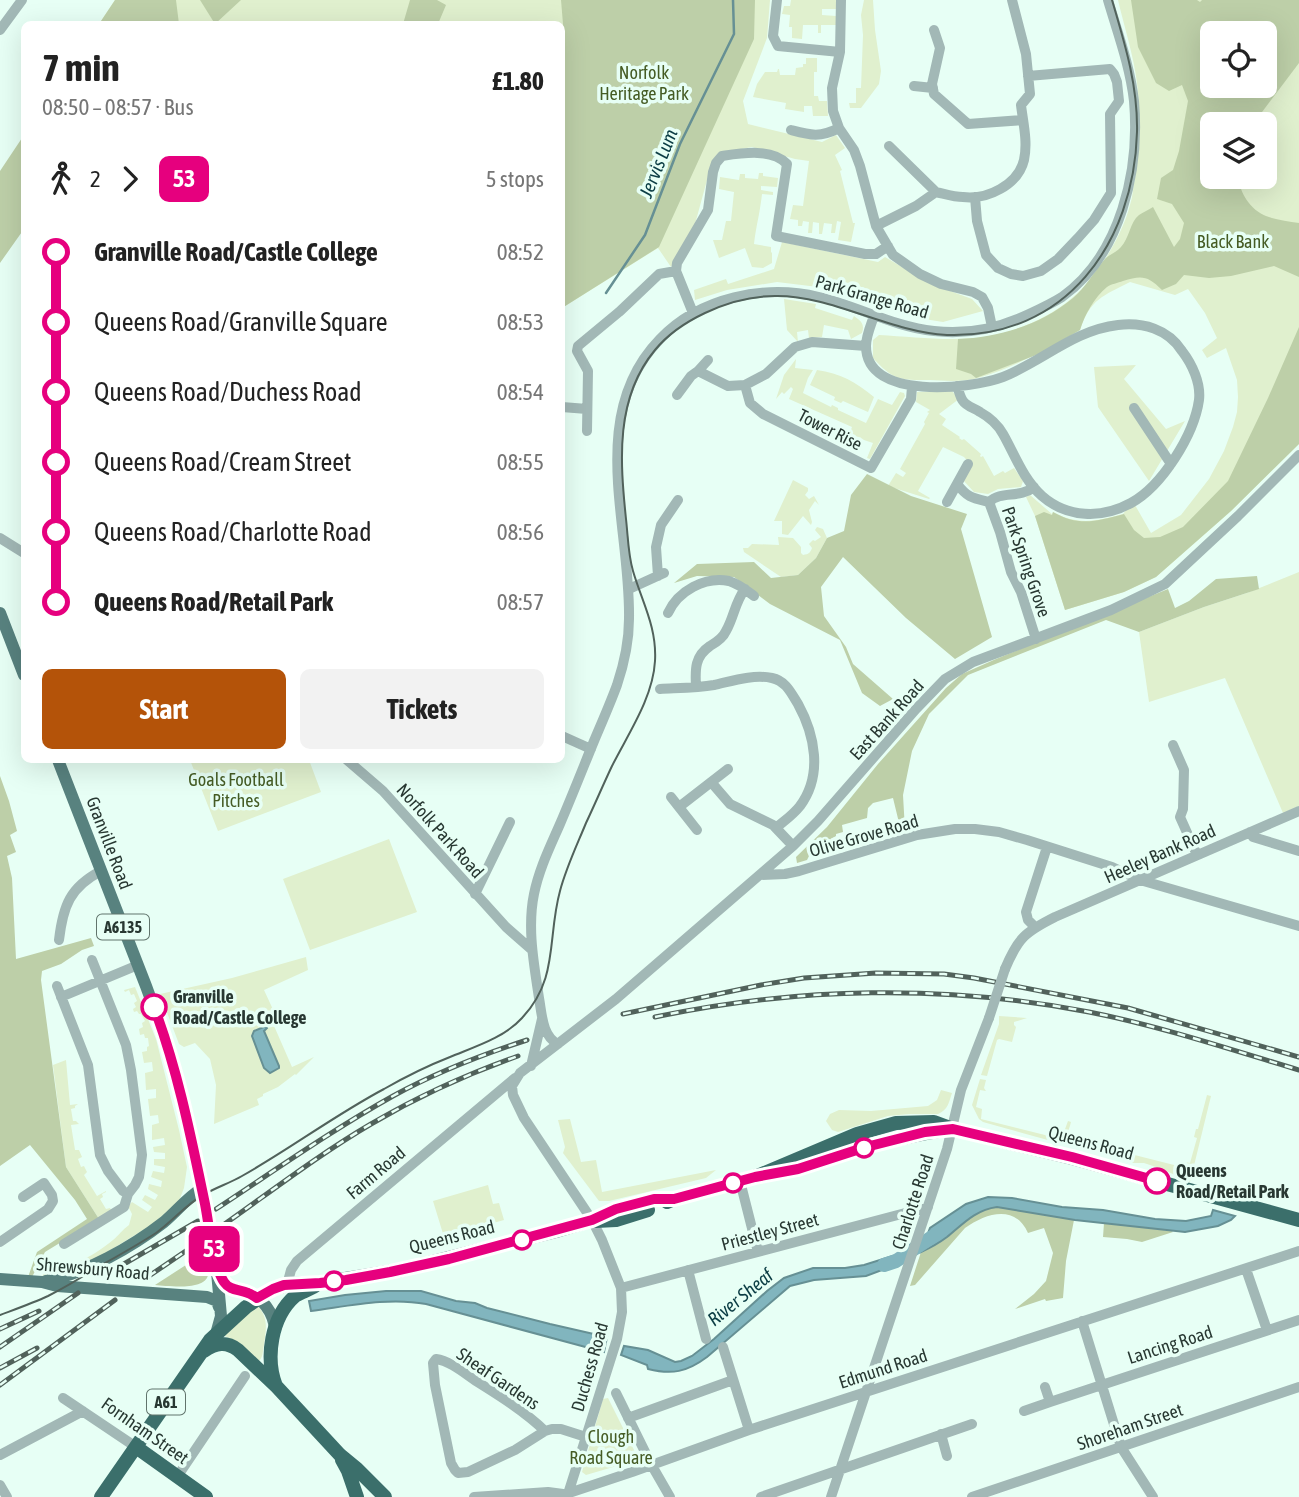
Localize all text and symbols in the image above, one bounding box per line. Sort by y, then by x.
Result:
map controls [1200,21,1277,189]
button: locate [1200,21,1277,98]
text: 7 min [42,46,120,89]
park label: Norfolk Heritage Park [599,62,689,104]
text: £1.80 [492,66,544,96]
text: 08:50 – 08:57 · Bus [42,94,194,120]
button: layers [1200,112,1277,189]
water label: Jervis Lum [634,125,682,201]
icon: walk [42,160,80,198]
icon: forward [111,160,149,198]
text: 53 [173,165,195,192]
text: 2 [90,166,101,192]
text: 5 stops [486,166,544,192]
park label: Black Bank [1197,231,1269,252]
text: Granville Road/Castle College [94,237,378,267]
text: 08:52 [497,239,544,265]
street label: Park Grange Road [813,270,931,323]
text: Queens Road/Granville Square [94,307,388,337]
text: 08:53 [497,309,544,335]
text: Queens Road/Duchess Road [94,377,362,407]
text: 08:54 [497,379,544,405]
street label: Tower Rise [795,404,866,455]
text: Queens Road/Cream Street [94,447,352,477]
text: 08:55 [497,449,544,475]
street label: Park Spring Grove [998,504,1055,620]
text: Queens Road/Charlotte Road [94,517,372,547]
text: 08:56 [497,519,544,545]
text: Queens Road/Retail Park [94,587,333,617]
text: 08:57 [497,589,544,615]
button: Start [42,669,286,749]
button: Tickets [300,669,544,749]
street label: East Bank Road [845,675,928,764]
park label: Goals Football Pitches [188,769,284,811]
street label: Norfolk Park Road [393,779,488,882]
street label: Granville Road [82,794,137,892]
street label: Olive Grove Road [807,810,921,861]
street label: Heeley Bank Road [1101,820,1219,887]
road number: A6135 [97,914,149,939]
place label: Granville Road/Castle College [173,986,306,1028]
marker: Granville Road/Castle College [141,994,167,1020]
street label: Queens Road [1046,1121,1136,1164]
unlabelled marker [854,1138,874,1158]
street label: Farm Road [342,1142,409,1203]
street label: Charlotte Road [887,1152,938,1252]
place label: Queens Road/Retail Park [1176,1160,1290,1202]
marker: Queens Road/Retail Park [1144,1168,1170,1194]
unlabelled marker [723,1173,743,1193]
street label: Priestley Street [719,1208,821,1255]
street label: Queens Road [407,1216,497,1257]
line badge: 53 [182,1226,246,1272]
unlabelled marker [512,1230,532,1250]
text: 53 [203,1235,225,1262]
street label: Shrewsbury Road [36,1253,150,1284]
water label: River Sheaf [703,1263,778,1330]
unlabelled marker [324,1271,344,1291]
street label: Duchess Road [567,1320,612,1414]
street label: Lancing Road [1125,1321,1215,1368]
street label: Sheaf Gardens [453,1343,544,1414]
street label: Edmund Road [836,1344,930,1393]
road number: A61 [147,1390,185,1414]
street label: Fornham Street [98,1393,193,1468]
street label: Shoreham Street [1074,1399,1185,1454]
park label: Clough Road Square [569,1426,653,1468]

